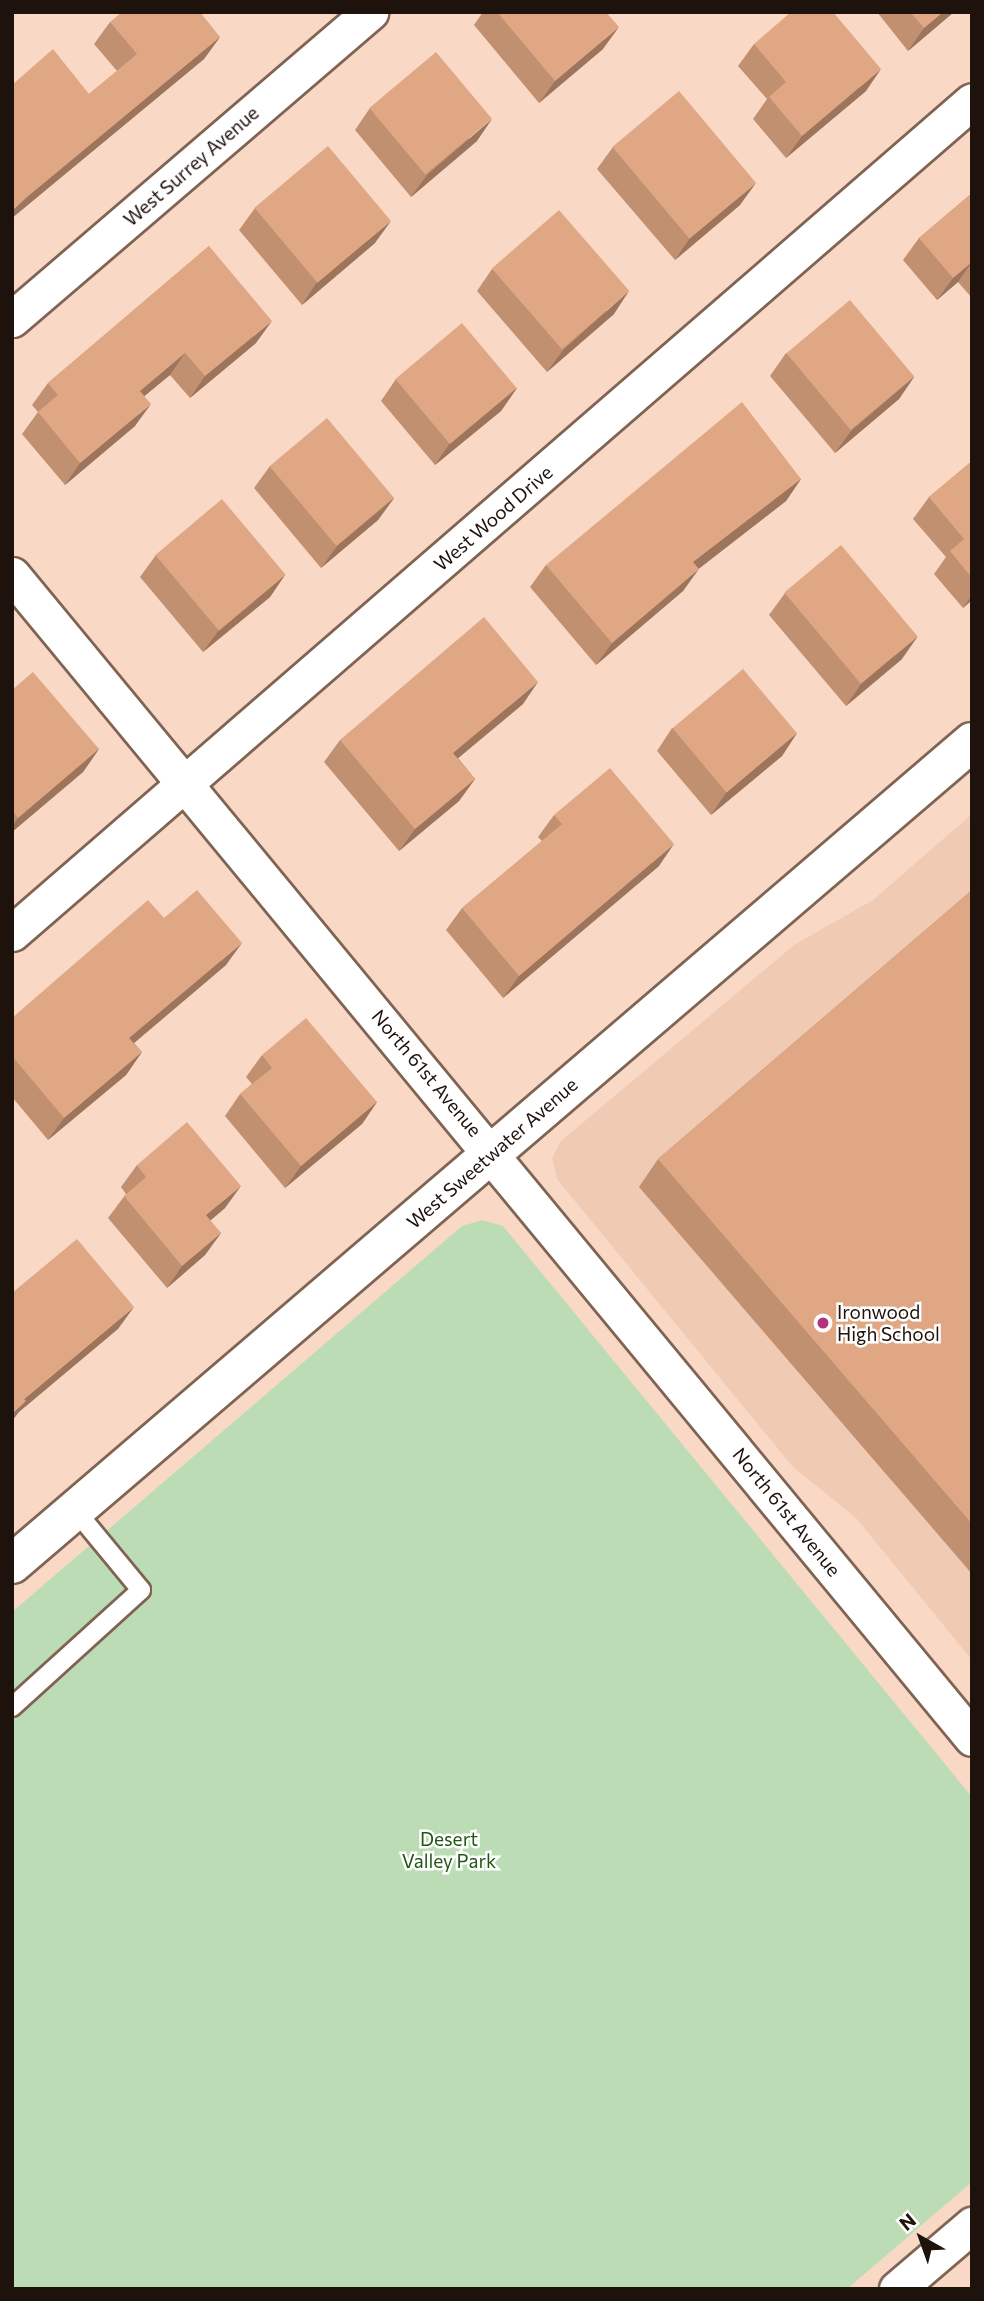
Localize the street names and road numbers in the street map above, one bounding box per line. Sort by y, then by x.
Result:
street label: West Surrey Avenue [119,101,263,231]
street label: West Wood Drive [429,460,557,576]
street label: North 61st Avenue [367,1005,487,1141]
street label: West Sweetwater Avenue [402,1073,582,1233]
street label: North 61st Avenue [728,1443,846,1581]

